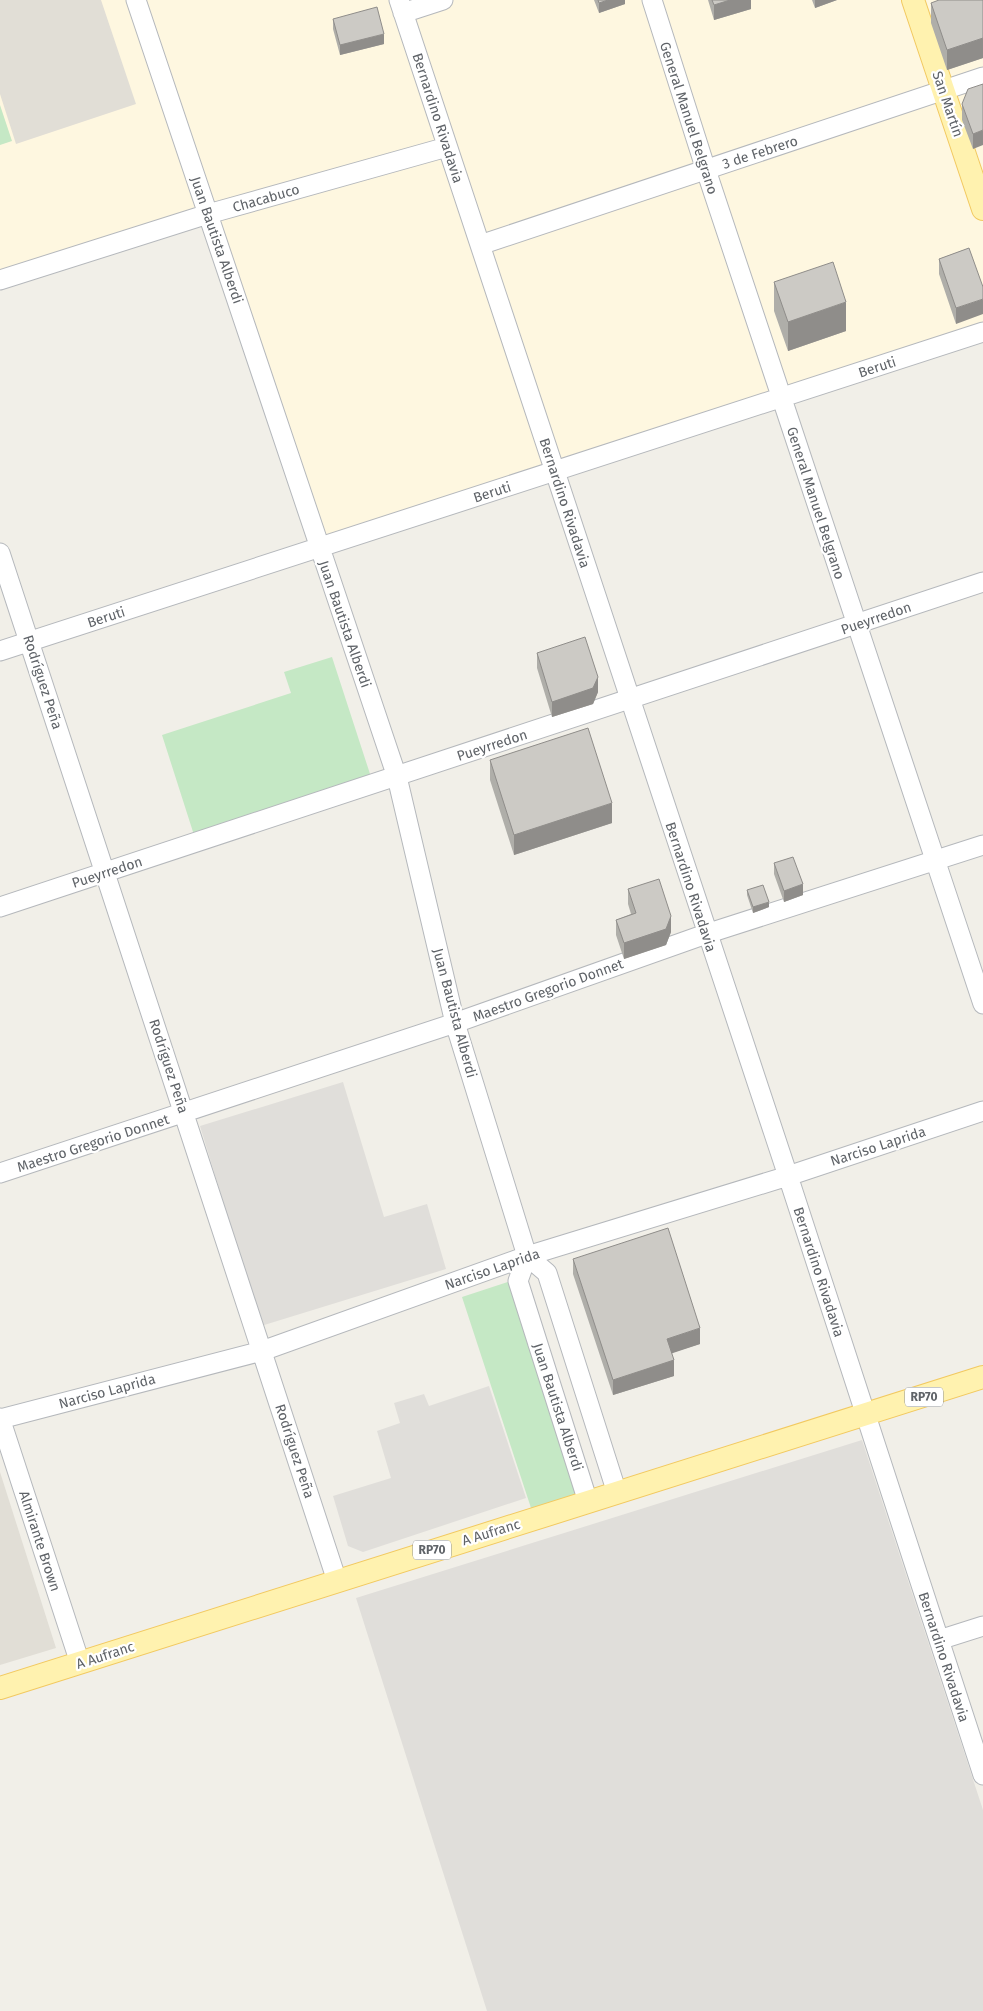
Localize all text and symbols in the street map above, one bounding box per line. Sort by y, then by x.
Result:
street label: General Manuel Belgrano [656,40,721,197]
street label: Bernardino Rivadavia [408,51,467,185]
street label: San Martín [928,69,967,139]
street label: 3 de Febrero [720,132,800,173]
street label: Juan Bautista Alberdi [187,174,246,306]
street label: Chacabuco [231,181,302,216]
street label: Beruti [856,353,898,382]
street label: General Manuel Belgrano [783,425,848,582]
street label: Bernardino Rivadavia [535,436,594,570]
street label: Beruti [471,478,513,507]
street label: Juan Bautista Alberdi [315,558,374,690]
street label: Pueyrredon [839,599,914,638]
street label: Beruti [85,603,127,632]
street label: Rodríguez Peña [19,633,66,731]
street label: Pueyrredon [455,726,530,765]
street label: Bernardino Rivadavia [661,820,720,954]
street label: Pueyrredon [70,853,145,892]
street label: Juan Bautista Alberdi [429,946,480,1080]
street label: Maestro Gregorio Donnet [471,955,627,1026]
street label: Rodríguez Peña [145,1017,192,1115]
street label: Maestro Gregorio Donnet [15,1111,172,1176]
street label: Narciso Laprida [828,1123,928,1170]
street label: Bernardino Rivadavia [789,1205,848,1339]
street label: Narciso Laprida [442,1245,542,1294]
street label: Juan Bautista Alberdi [529,1341,586,1473]
street label: Narciso Laprida [57,1370,157,1413]
road number: RP70 [905,1388,943,1406]
street label: Rodríguez Peña [271,1402,318,1500]
street label: Almirante Brown [15,1489,64,1594]
street label: A Aufranc [460,1515,523,1549]
road number: RP70 [413,1540,451,1560]
street label: Bernardino Rivadavia [914,1590,973,1724]
street label: A Aufranc [74,1638,137,1673]

